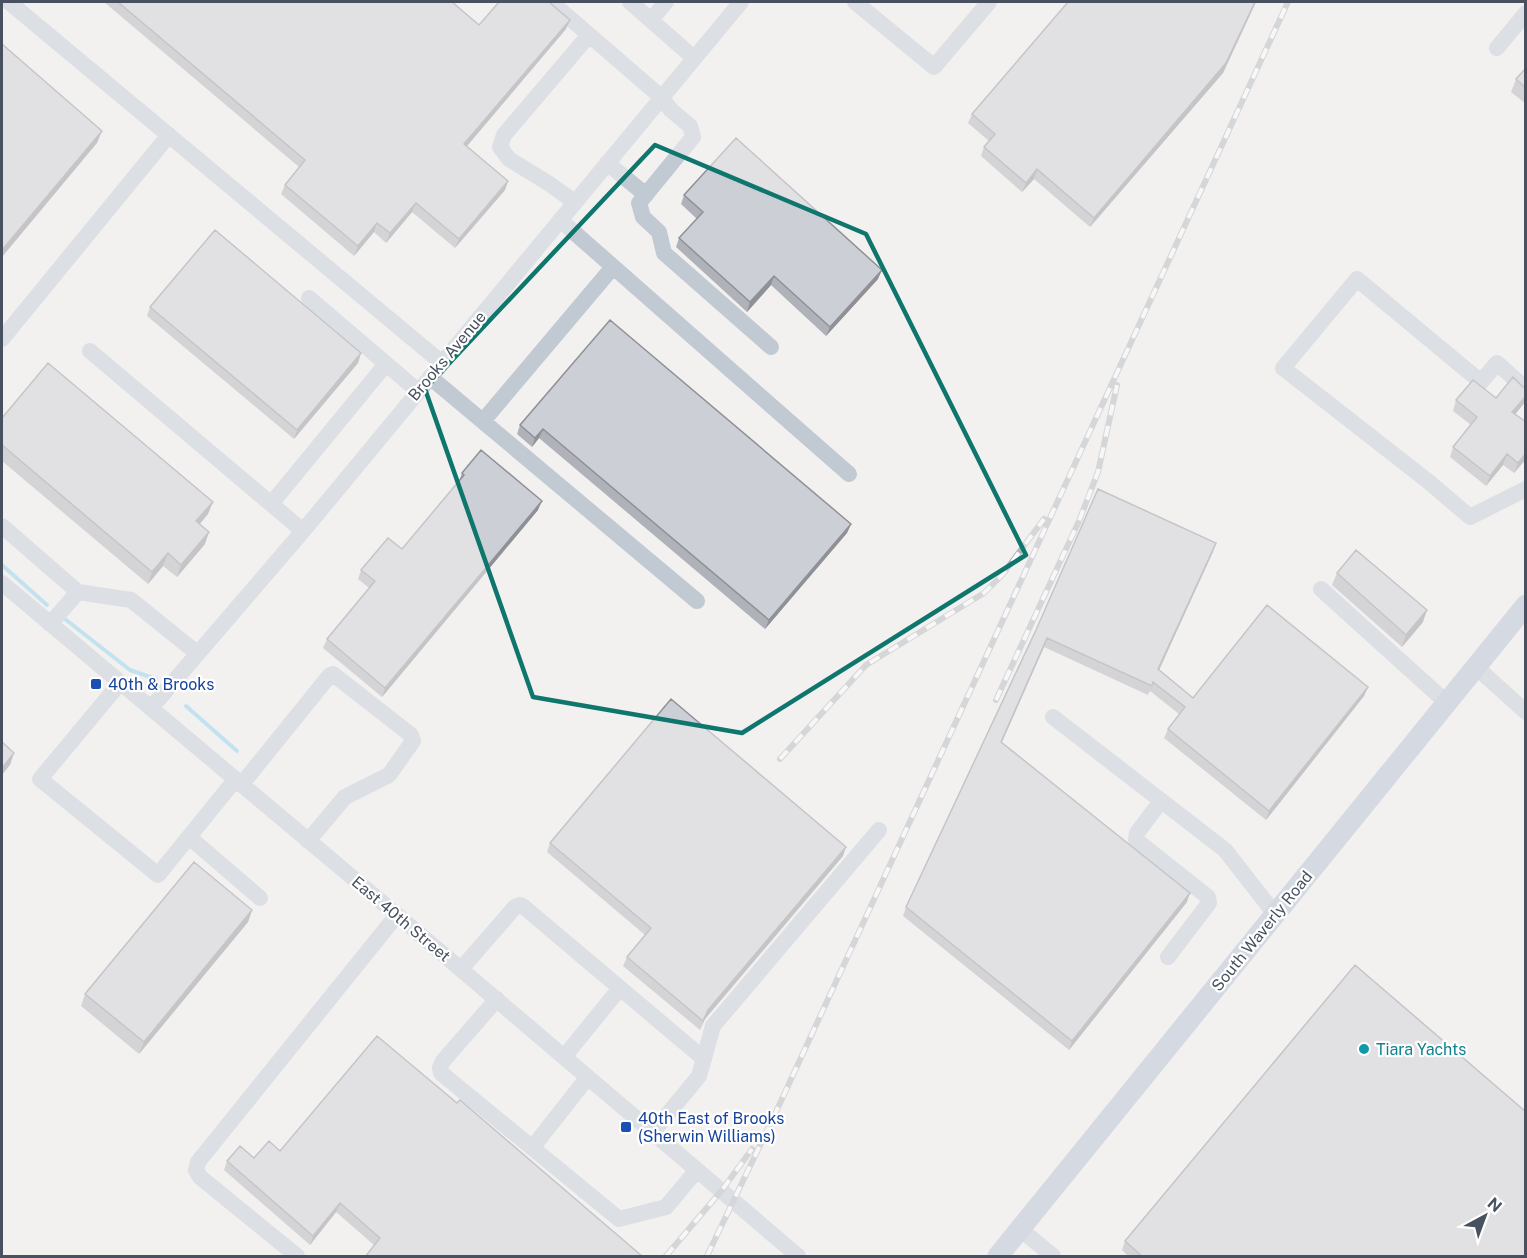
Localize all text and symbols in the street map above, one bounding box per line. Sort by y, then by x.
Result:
street label: Brooks Avenue [404,308,490,404]
place label: 40th & Brooks [108,675,214,694]
marker: 40th & Brooks [89,677,103,691]
street label: South Waverly Road [1208,867,1316,995]
street label: East 40th Street [348,872,454,966]
place label: Tiara Yachts [1376,1040,1466,1059]
marker: Tiara Yachts [1357,1042,1371,1056]
place label: 40th East of Brooks (Sherwin Williams) [638,1109,784,1146]
marker: 40th East of Brooks (Sherwin Williams) [619,1120,633,1134]
north arrow [1455,1186,1515,1246]
text: N [1484,1194,1505,1216]

